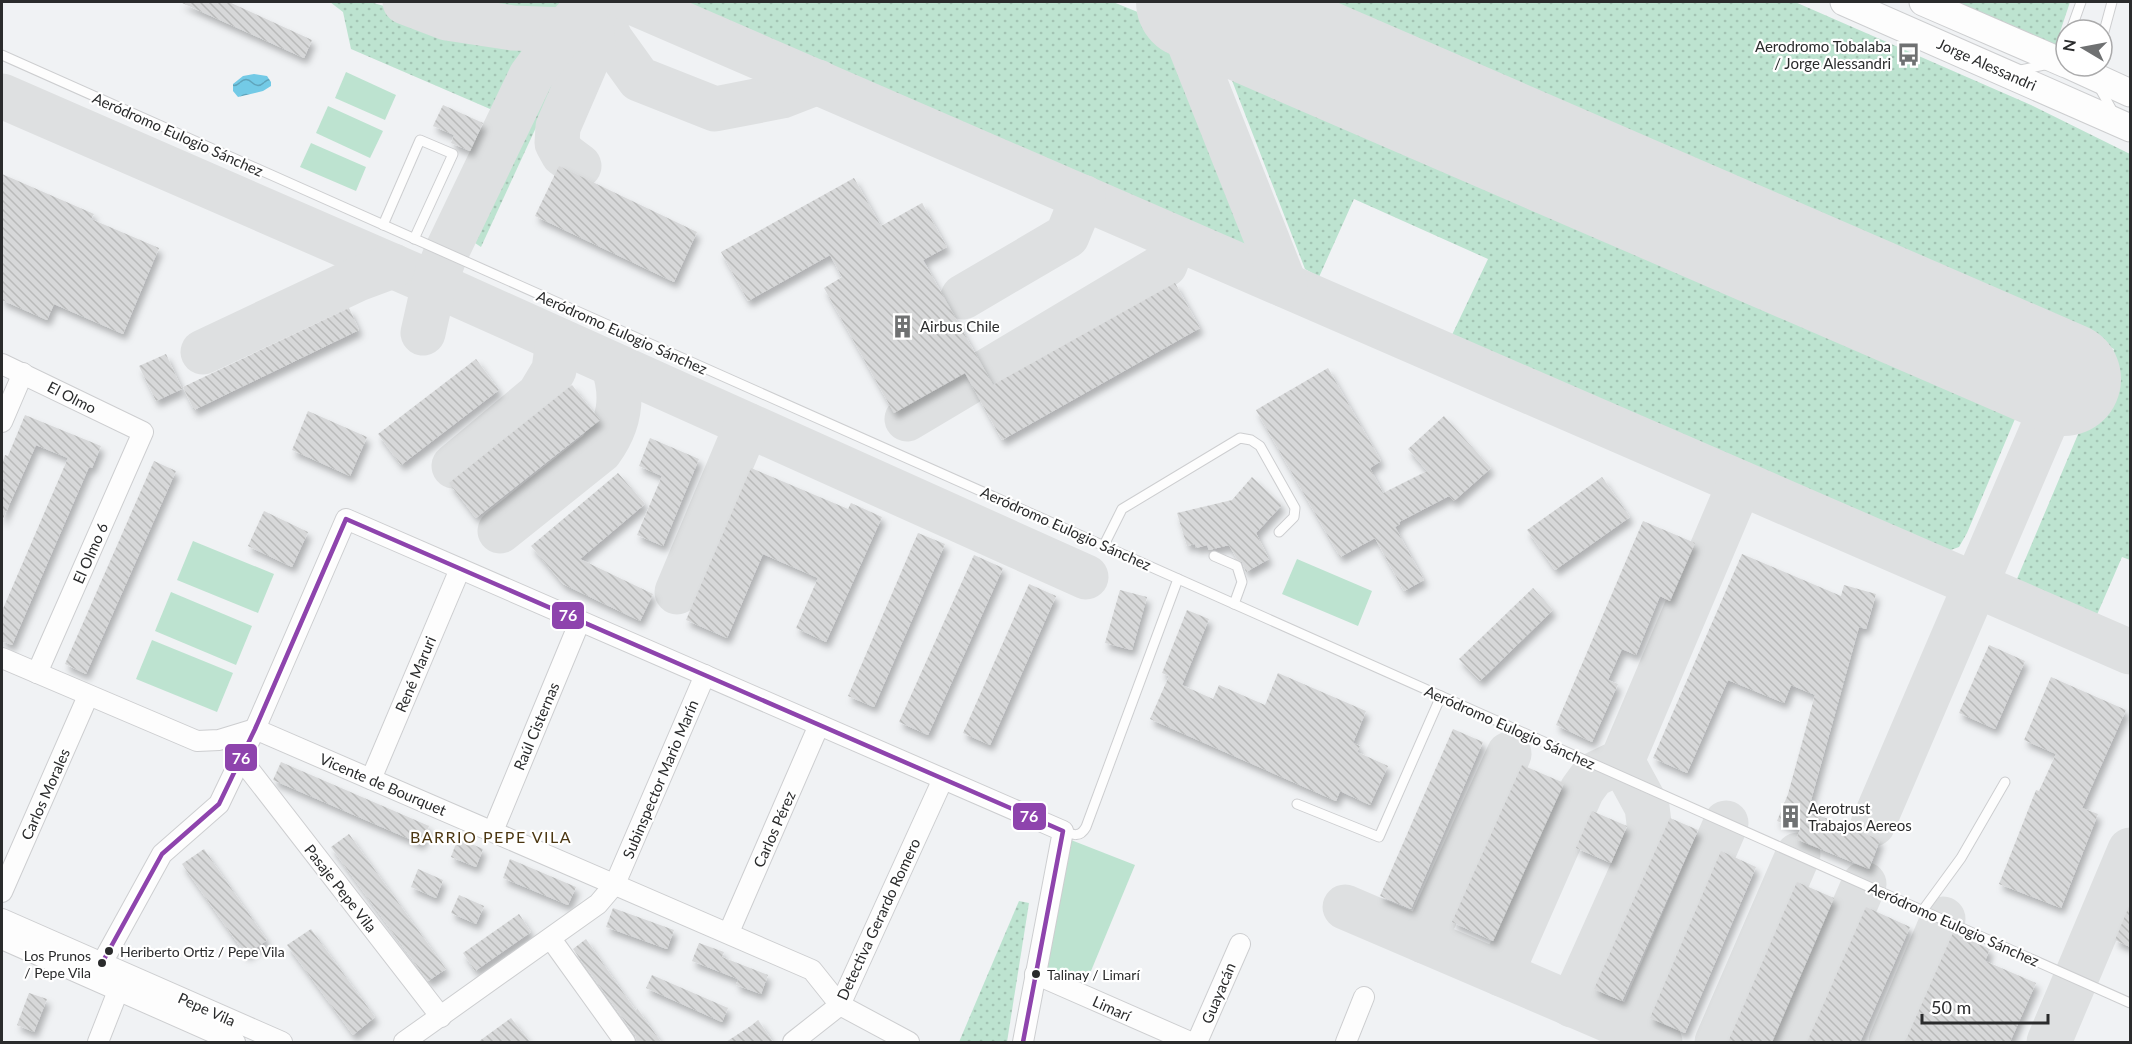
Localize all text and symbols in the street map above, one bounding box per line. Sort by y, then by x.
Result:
north arrow [2054,18,2114,78]
street label: Jorge Alessandri [1935,34,2039,94]
place label: Aerodromo Tobalaba / Jorge Alessandri [1755,37,1891,72]
text: N [2058,38,2079,53]
bus stop icon: Aerodromo Tobalaba / Jorge Alessandri [1896,42,1922,68]
street label: Aeródromo Eulogio Sánchez [90,88,266,180]
street label: Aeródromo Eulogio Sánchez [534,286,710,378]
building icon: Airbus Chile [889,313,915,339]
place label: Airbus Chile [920,317,1000,335]
street label: El Olmo [45,377,99,417]
street label: Aeródromo Eulogio Sánchez [978,482,1154,574]
street label: El Olmo 6 [69,519,112,586]
line badge: 76 [551,601,585,630]
text: 76 [559,605,577,624]
street label: René Maruri [391,633,439,715]
street label: Raúl Cisternas [509,679,563,773]
street label: Aeródromo Eulogio Sánchez [1422,681,1598,773]
street label: Subinspector Mario Marín [618,697,702,861]
line badge: 76 [224,743,258,772]
street label: Carlos Morales [17,745,73,843]
text: 76 [232,748,250,767]
street label: Vicente de Bourquet [317,749,450,819]
street label: Carlos Pérez [749,788,799,870]
place label: Aerotrust Trabajos Aereos [1808,799,1912,834]
line badge: 76 [1012,802,1047,831]
building icon: Aerotrust Trabajos Aereos [1777,804,1803,830]
text: 76 [1020,806,1038,825]
district label: BARRIO PEPE VILA [410,827,572,846]
street label: Detectiva Gerardo Romero [833,835,923,1003]
street label: Pasaje Pepe Vila [301,841,381,935]
street label: Aeródromo Eulogio Sánchez [1866,878,2042,970]
place label: Heriberto Ortiz / Pepe Vila [120,943,285,960]
marker: Heriberto Ortiz / Pepe Vila [103,945,115,957]
place label: Los Prunos / Pepe Vila [24,947,91,981]
marker: Los Prunos / Pepe Vila [96,957,108,969]
street label: Guayacán [1197,960,1239,1026]
place label: Talinay / Limarí [1047,966,1140,983]
marker: Talinay / Limarí [1030,968,1042,980]
scale bar [1922,987,2048,1025]
street label: Pepe Vila [176,988,238,1030]
street label: Limarí [1090,992,1135,1025]
text: 50 m [1931,996,1971,1018]

